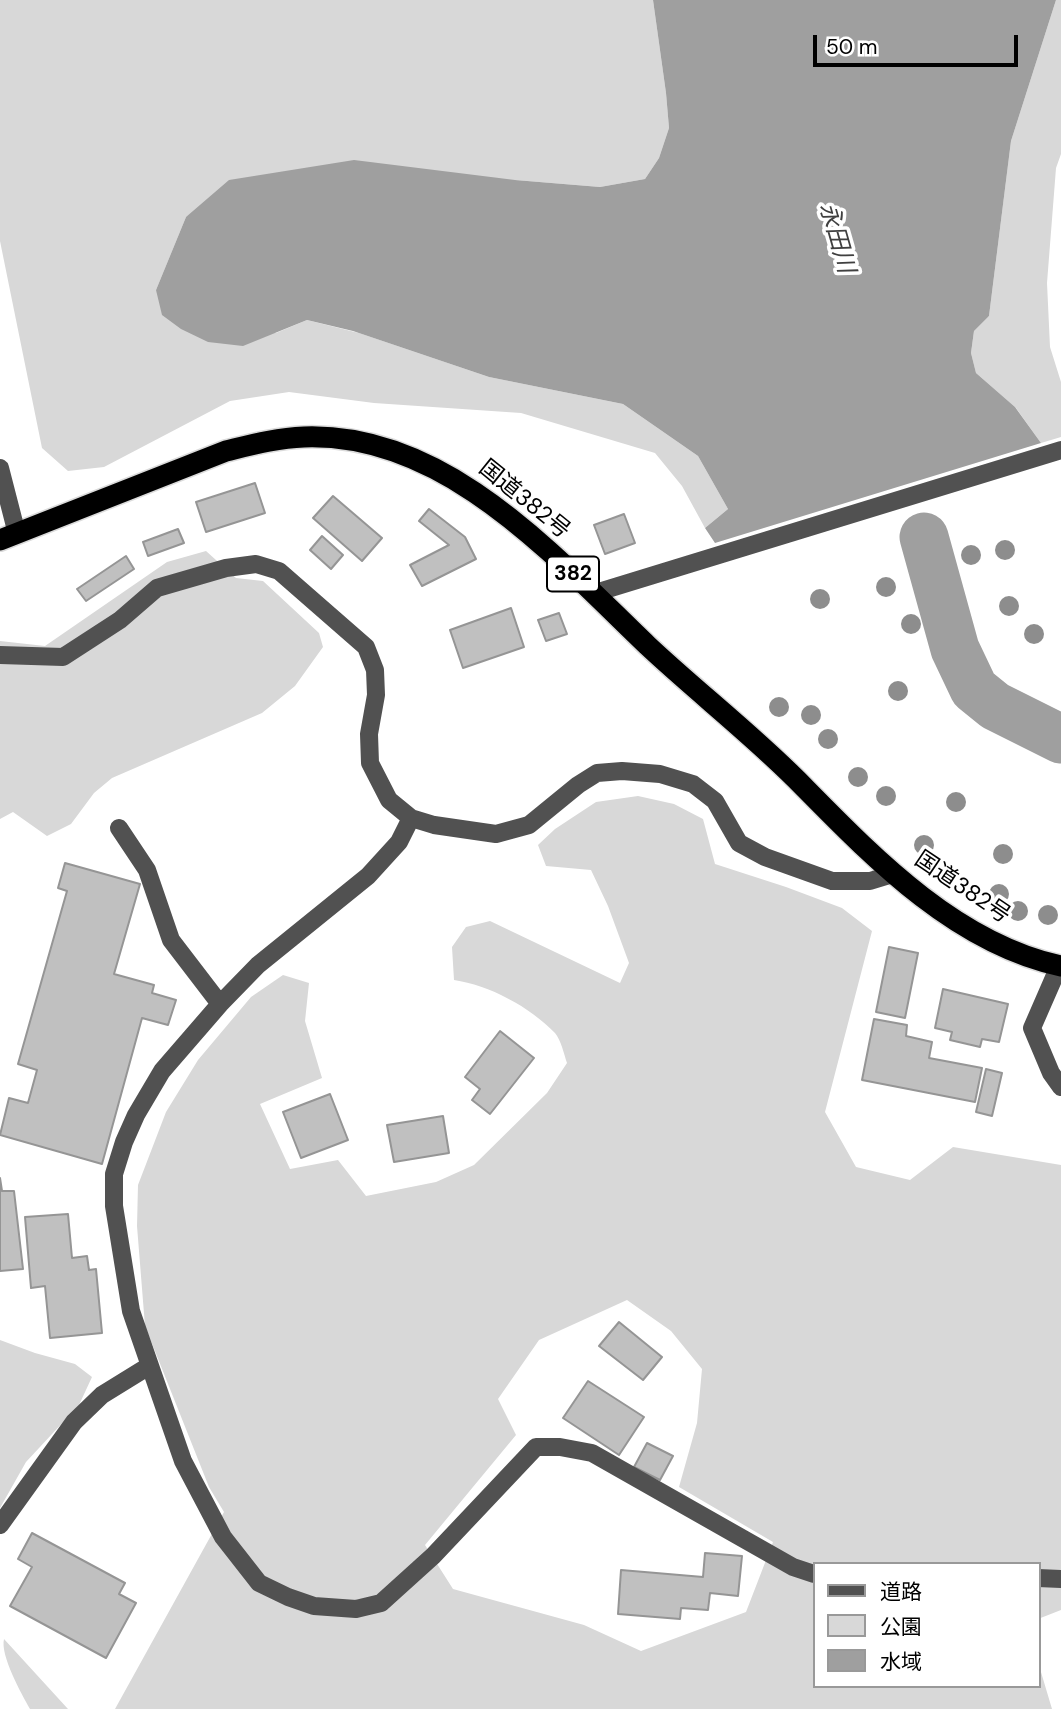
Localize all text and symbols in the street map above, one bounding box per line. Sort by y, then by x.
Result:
scale bar [816,21,1021,65]
text: 50 m [826,33,877,61]
water label: 永田川 [812,199,860,277]
street label: 国道382号 [473,455,575,545]
road number: 382 [547,556,599,592]
street label: 国道382号 [909,846,1015,930]
legend [813,1562,1040,1688]
text: 道路 [880,1578,922,1606]
text: 公園 [880,1613,922,1641]
text: 水域 [880,1648,922,1676]

